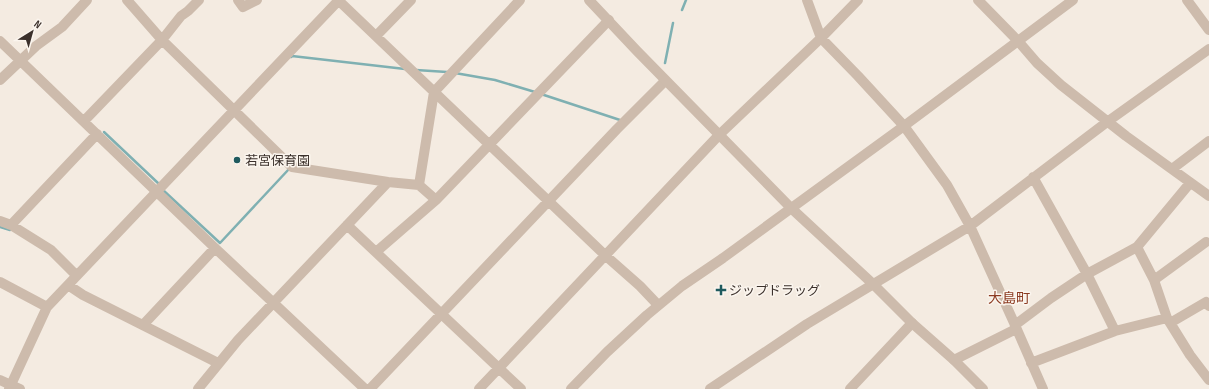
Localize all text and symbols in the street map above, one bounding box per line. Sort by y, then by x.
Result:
north arrow [12,12,52,52]
text: N [31,17,44,31]
place label: 若宮保育園 [245,153,310,169]
marker: 若宮保育園 [232,155,242,165]
place label: ジップドラッグ [729,283,820,299]
marker: ジップドラッグ [716,285,726,295]
district label: 大島町 [988,290,1030,307]

